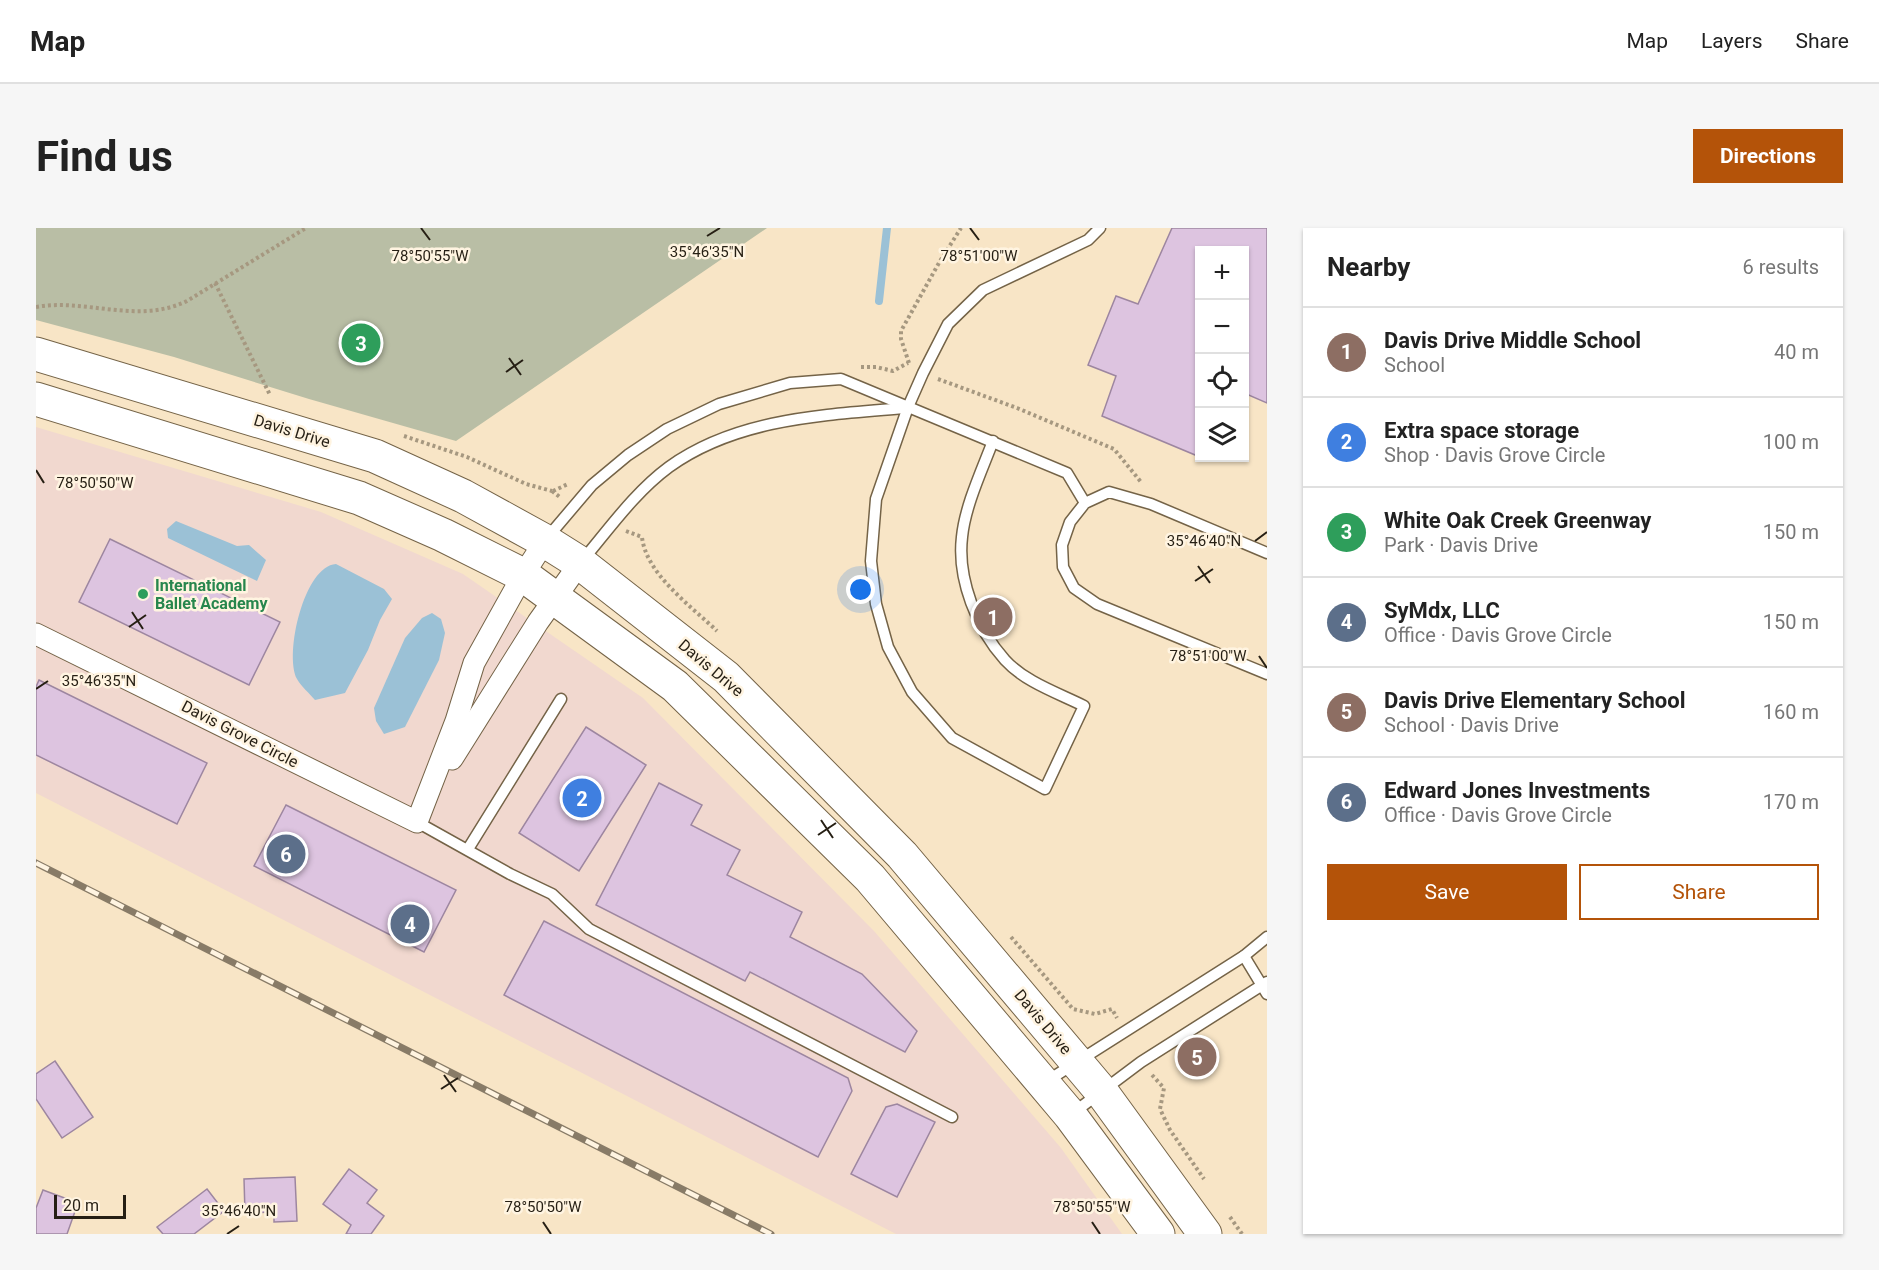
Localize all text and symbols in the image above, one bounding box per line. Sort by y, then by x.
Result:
text: Map [30,25,85,58]
text: Map [1626,29,1668,53]
text: Layers [1701,29,1762,53]
text: Share [1795,29,1849,53]
button: Directions [1693,129,1843,183]
text: Find us [36,132,173,181]
text: 35°46'35"N [670,243,744,261]
map controls [1195,246,1249,462]
button: + [1195,246,1249,300]
text: 78°50'55"W [392,247,468,265]
text: 78°51'00"W [941,247,1017,265]
text: Nearby [1327,252,1410,282]
text: 6 results [1743,255,1819,279]
button: − [1195,300,1249,354]
pin: 3 [342,320,380,366]
text: Davis Drive Middle School [1384,328,1641,353]
text: 1 [1341,340,1352,364]
text: 40 m [1774,340,1819,364]
text: School [1384,353,1445,377]
button: locate [1195,354,1249,408]
button: layers [1195,408,1249,462]
street label: Davis Drive [251,410,333,452]
text: Extra space storage [1384,418,1579,443]
text: 2 [1341,430,1352,454]
text: 100 m [1763,430,1819,454]
text: Shop · Davis Grove Circle [1384,443,1605,467]
text: 78°50'50"W [57,474,133,492]
text: White Oak Creek Greenway [1384,508,1651,533]
text: 3 [1341,520,1352,544]
text: 150 m [1763,520,1819,544]
text: 35°46'40"N [1167,532,1241,550]
text: Park · Davis Drive [1384,533,1538,557]
your location [846,575,875,604]
place label: International Ballet Academy [155,576,268,613]
marker: International Ballet Academy [136,587,150,601]
pin: 1 [974,594,1012,640]
text: SyMdx, LLC [1384,598,1500,623]
text: 4 [1341,610,1352,634]
text: 150 m [1763,610,1819,634]
text: Office · Davis Grove Circle [1384,623,1612,647]
street label: Davis Drive [675,635,747,701]
text: 78°51'00"W [1170,647,1246,665]
text: 35°46'35"N [62,672,136,690]
text: Davis Drive Elementary School [1384,688,1686,713]
street label: Davis Grove Circle [178,696,302,772]
text: 5 [1341,700,1352,724]
text: 160 m [1763,700,1819,724]
text: School · Davis Drive [1384,713,1559,737]
pin: 2 [562,776,602,820]
text: Edward Jones Investments [1384,778,1650,803]
text: 6 [1341,790,1352,814]
text: 170 m [1763,790,1819,814]
text: Office · Davis Grove Circle [1384,803,1612,827]
pin: 6 [266,832,306,876]
button: Save [1327,864,1567,920]
button: Share [1579,864,1819,920]
pin: 4 [390,902,430,946]
street label: Davis Drive [1010,986,1076,1058]
pin: 5 [1178,1034,1216,1080]
scale bar [54,1192,126,1220]
text: 20 m [63,1196,99,1215]
text: 78°50'50"W [505,1198,581,1216]
text: 78°50'55"W [1054,1198,1130,1216]
text: 35°46'40"N [202,1202,276,1220]

